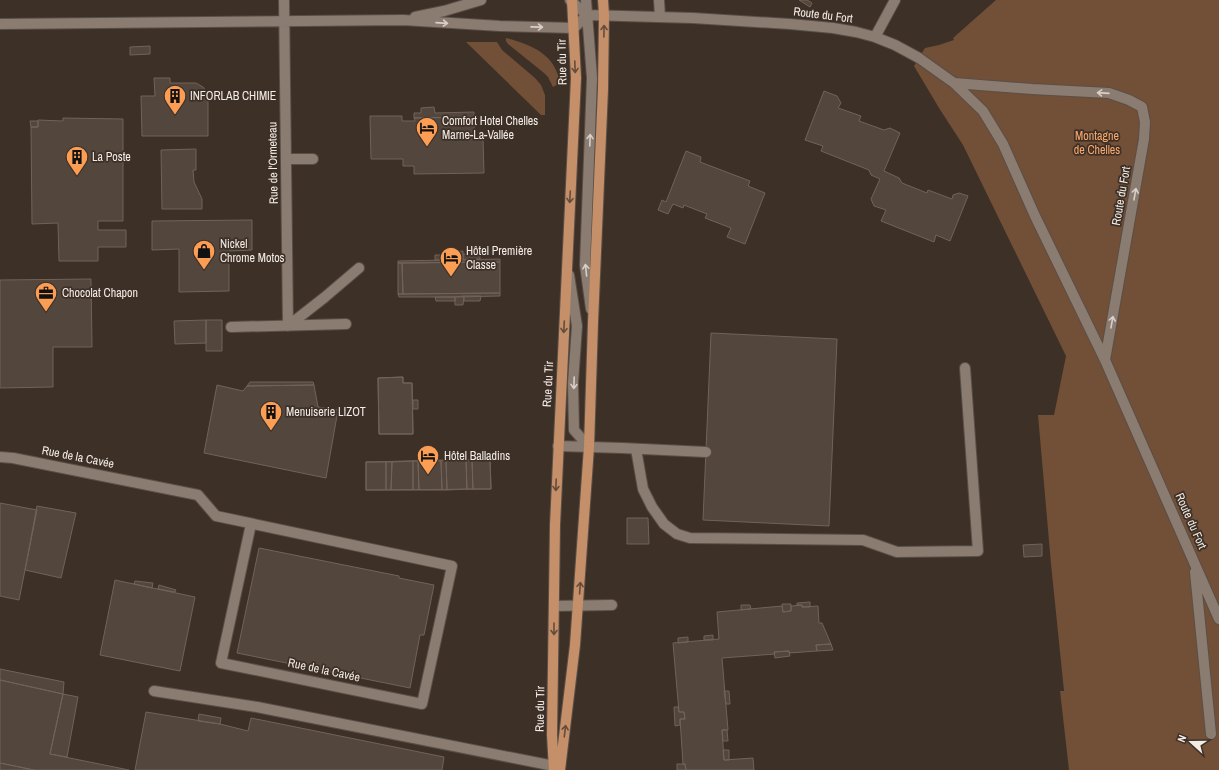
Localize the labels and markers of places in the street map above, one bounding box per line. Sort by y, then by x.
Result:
building icon: INFORLAB CHIMIE [162,83,188,116]
place label: INFORLAB CHIMIE [190,88,276,104]
place label: Comfort Hotel Chelles Marne-La-Vallée [442,113,538,143]
hotel icon: Comfort Hotel Chelles Marne-La-Vallée [414,115,440,148]
building icon: La Poste [64,144,90,177]
place label: La Poste [92,149,131,165]
place label: Nickel Chrome Motos [220,236,285,266]
shop icon: Nickel Chrome Motos [191,238,217,271]
place label: Hôtel Première Classe [466,243,532,273]
hotel icon: Hôtel Première Classe [438,245,464,278]
office icon: Chocolat Chapon [33,280,59,313]
place label: Chocolat Chapon [62,285,138,301]
building icon: Menuiserie LIZOT [258,399,284,432]
place label: Menuiserie LIZOT [286,404,366,420]
hotel icon: Hôtel Balladins [415,443,441,476]
place label: Hôtel Balladins [444,448,510,464]

